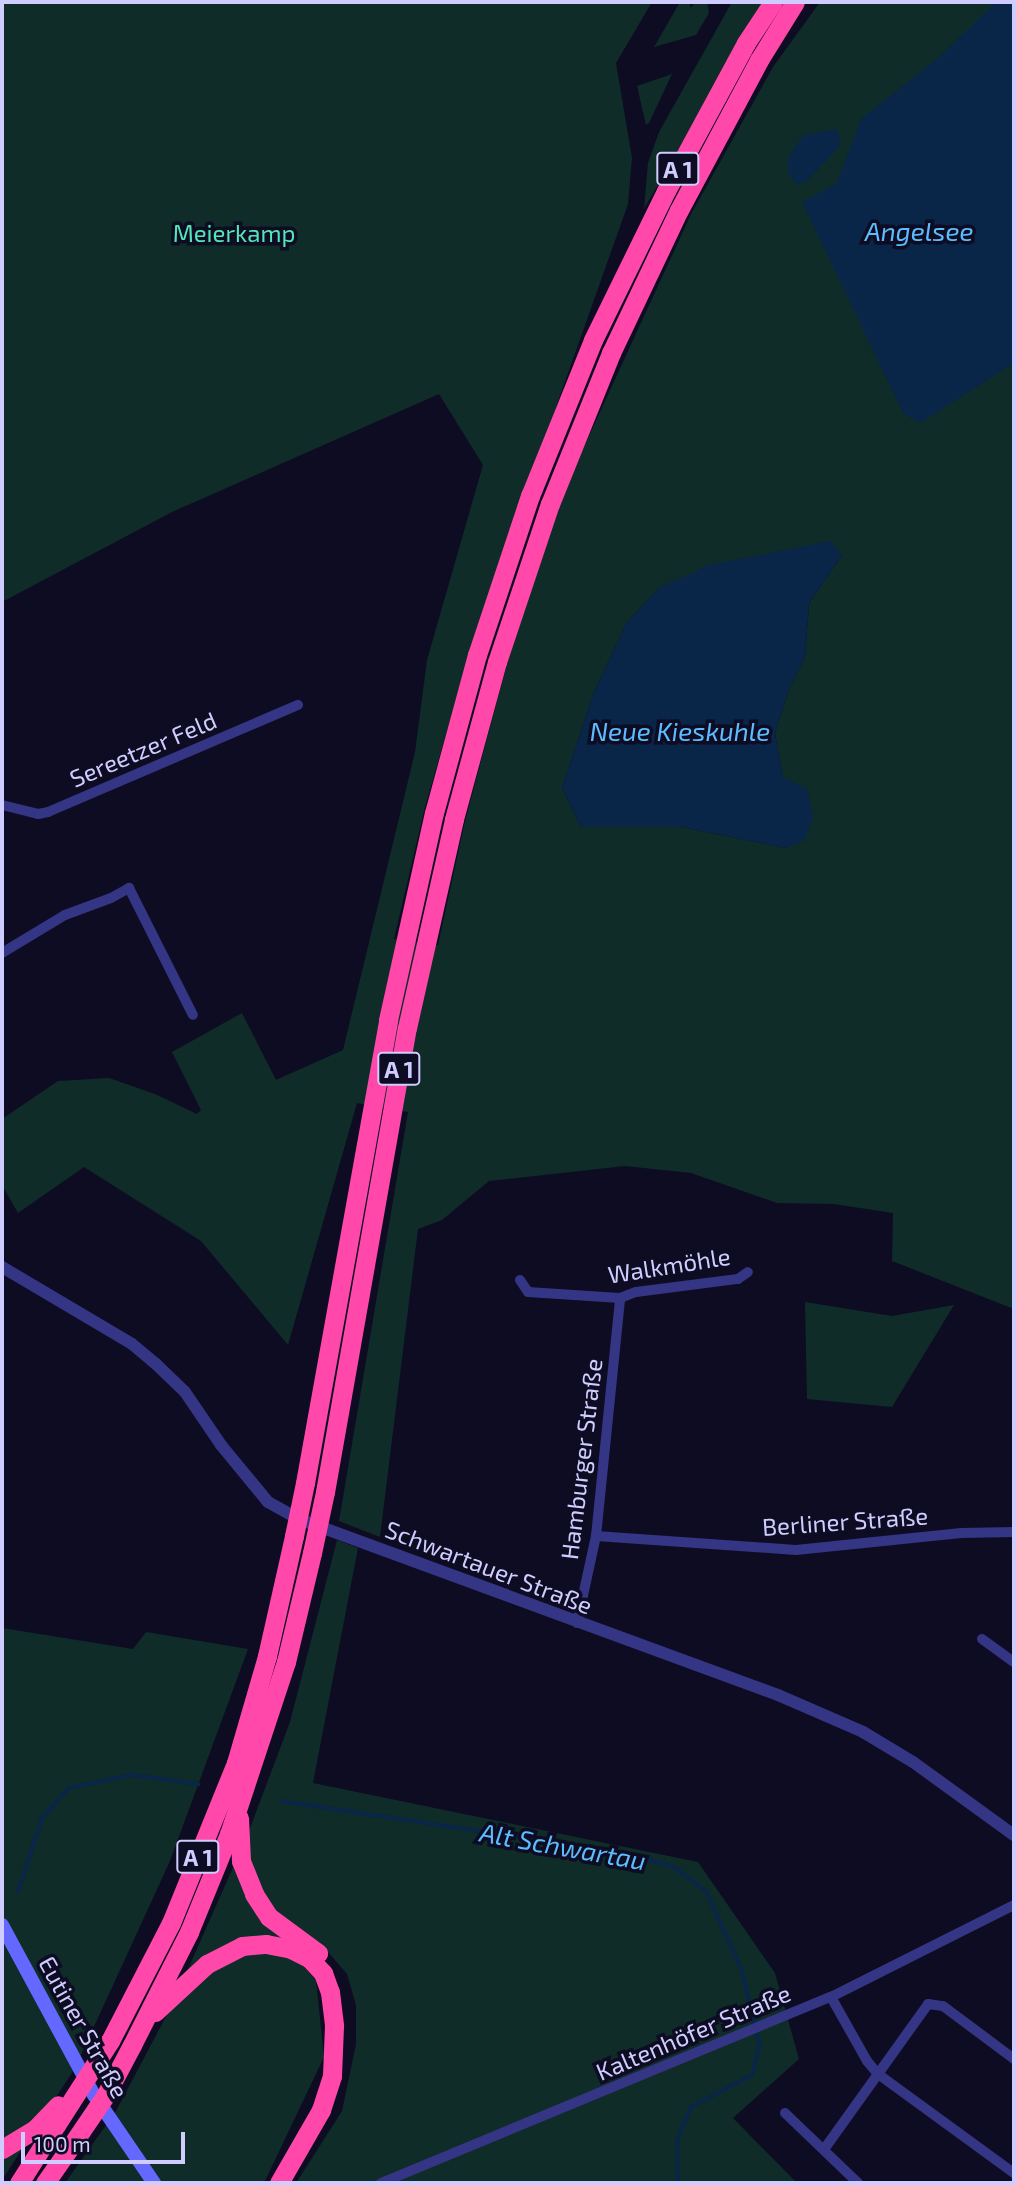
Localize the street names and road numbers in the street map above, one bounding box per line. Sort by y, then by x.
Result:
road number: A 1 [655,150,701,188]
street label: Sereetzer Feld [65,705,221,793]
road number: A 1 [376,1050,422,1088]
street label: Walkmöhle [606,1241,732,1289]
street label: Hamburger Straße [554,1357,608,1561]
street label: Berliner Straße [761,1501,929,1541]
street label: Schwartauer Straße [381,1514,597,1620]
road number: A 1 [175,1838,221,1876]
street label: Eutiner Straße [33,1951,135,2103]
street label: Kaltenhöfer Straße [591,1978,795,2086]

